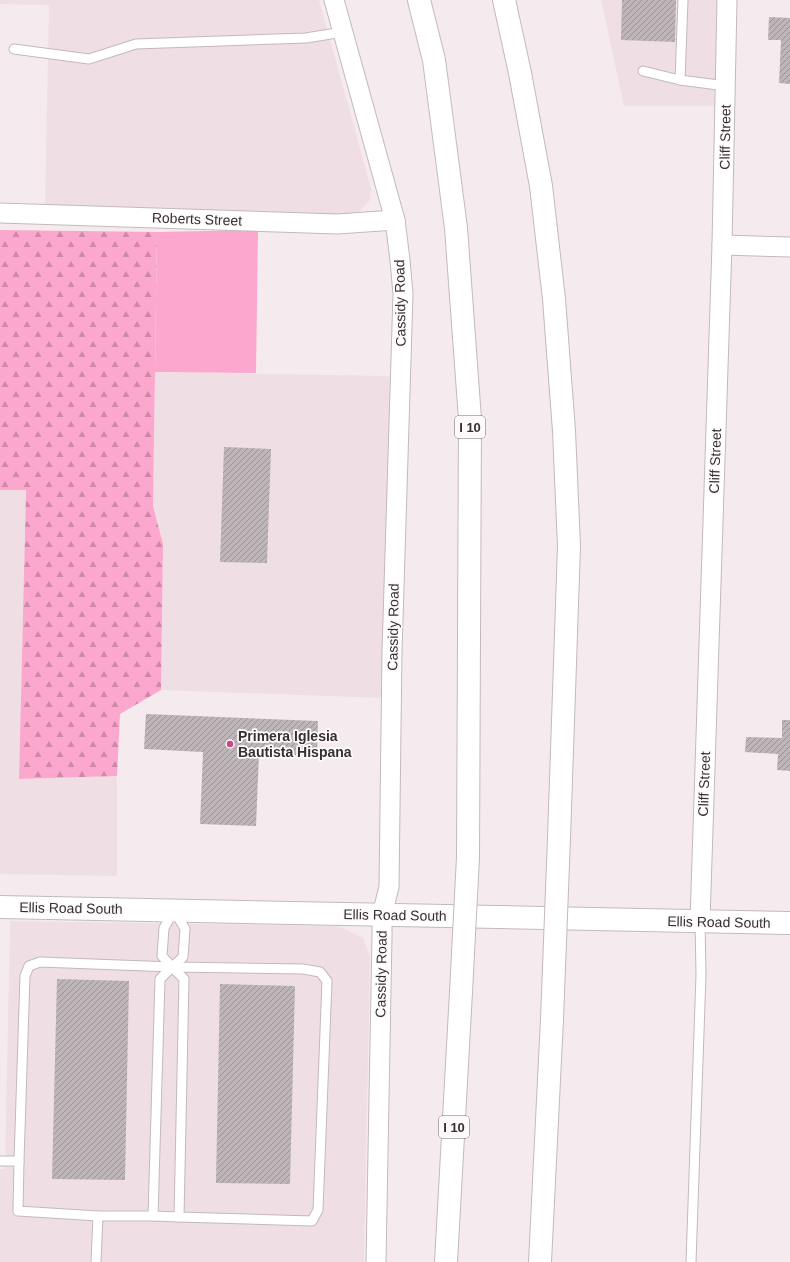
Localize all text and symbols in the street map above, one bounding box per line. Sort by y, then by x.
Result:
street label: Cliff Street [716,104,734,170]
street label: Roberts Street [152,209,242,229]
street label: Cassidy Road [391,259,409,347]
road number: I 10 [455,416,485,438]
street label: Cliff Street [706,428,724,494]
street label: Cassidy Road [384,583,402,671]
place label: Primera Iglesia Bautista Hispana [238,728,352,760]
marker: Primera Iglesia Bautista Hispana [225,739,235,749]
street label: Cliff Street [695,751,713,817]
street label: Ellis Road South [19,899,123,917]
street label: Ellis Road South [343,906,447,924]
street label: Ellis Road South [667,913,771,931]
street label: Cassidy Road [372,930,390,1018]
road number: I 10 [439,1116,469,1138]

